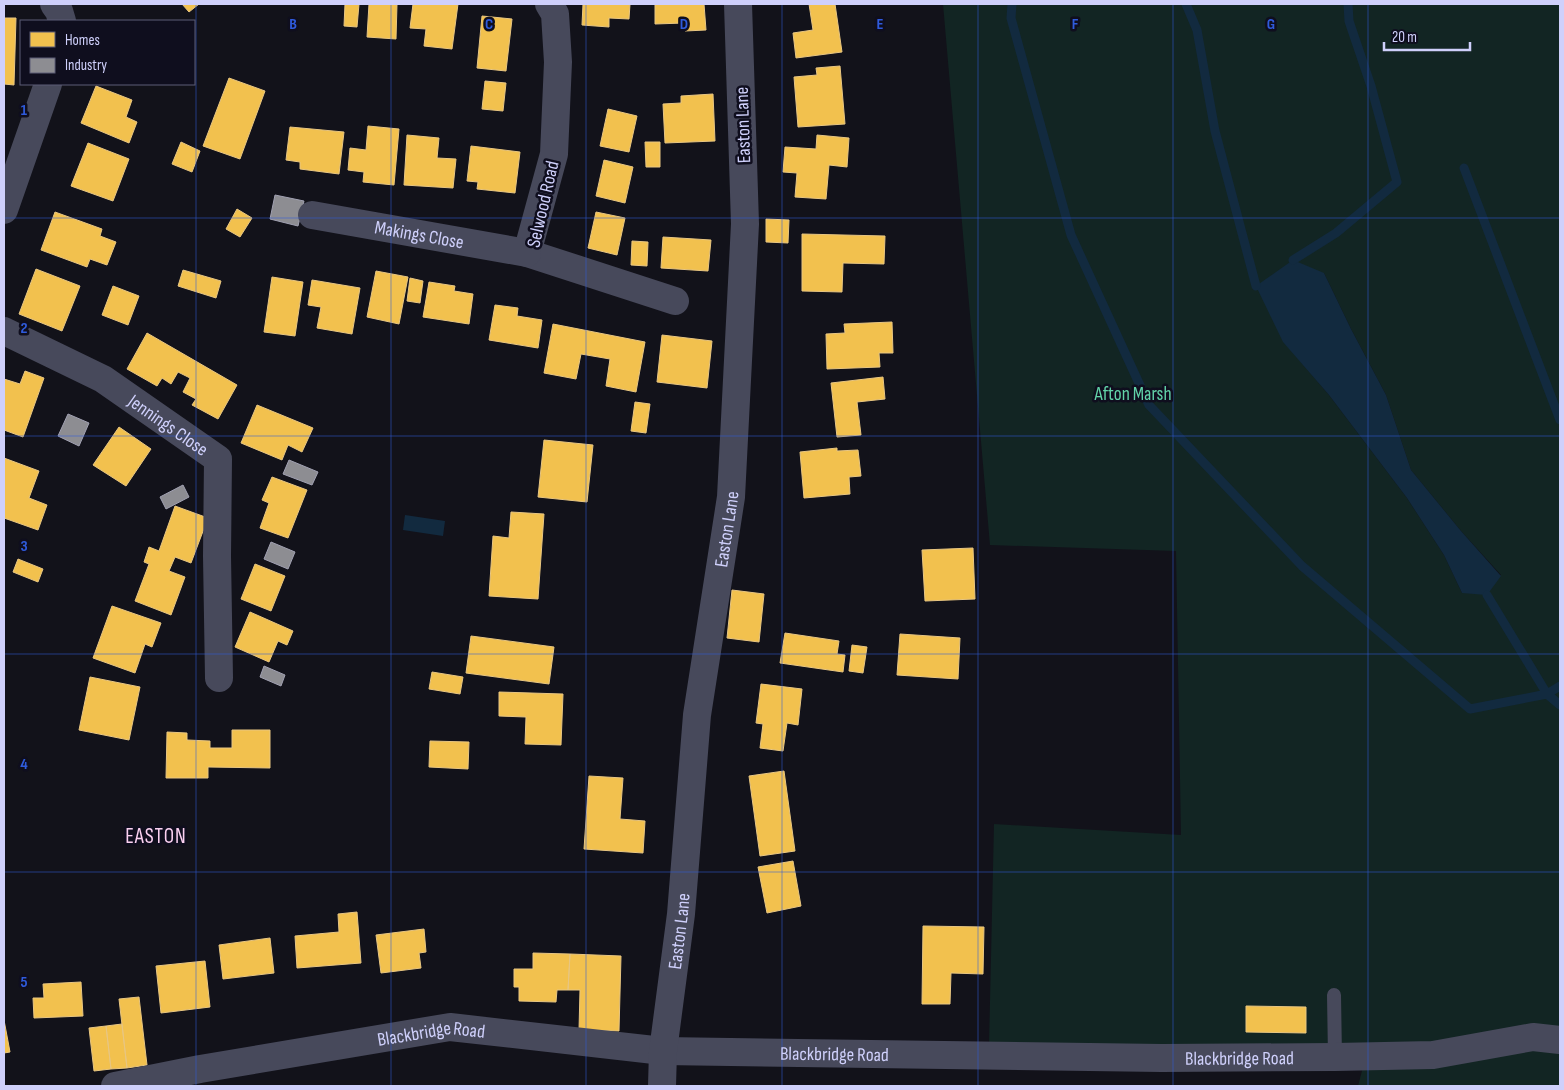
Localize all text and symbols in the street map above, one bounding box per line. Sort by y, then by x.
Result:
text: B [289,15,297,34]
text: C [485,15,493,34]
text: D [680,15,688,34]
text: E [877,15,884,34]
text: F [1072,15,1079,34]
text: G [1267,15,1275,34]
legend [20,20,195,85]
scale bar [1384,20,1470,52]
text: 20 m [1392,28,1417,47]
text: Homes [65,31,100,50]
text: Industry [65,56,107,75]
street label: Easton Lane [731,86,756,164]
text: 1 [21,101,28,120]
street label: Selwood Road [522,159,565,250]
street label: Makings Close [373,216,465,255]
text: 2 [20,319,28,338]
park label: Afton Marsh [1093,383,1172,406]
street label: Jennings Close [123,390,212,462]
street label: Easton Lane [710,491,744,569]
text: 3 [20,537,28,556]
text: 4 [20,755,28,774]
district label: EASTON [125,824,187,849]
street label: Easton Lane [664,892,696,971]
text: 5 [20,973,28,992]
street label: Blackbridge Road [376,1017,486,1052]
street label: Blackbridge Road [780,1043,889,1067]
street label: Blackbridge Road [1185,1047,1294,1071]

